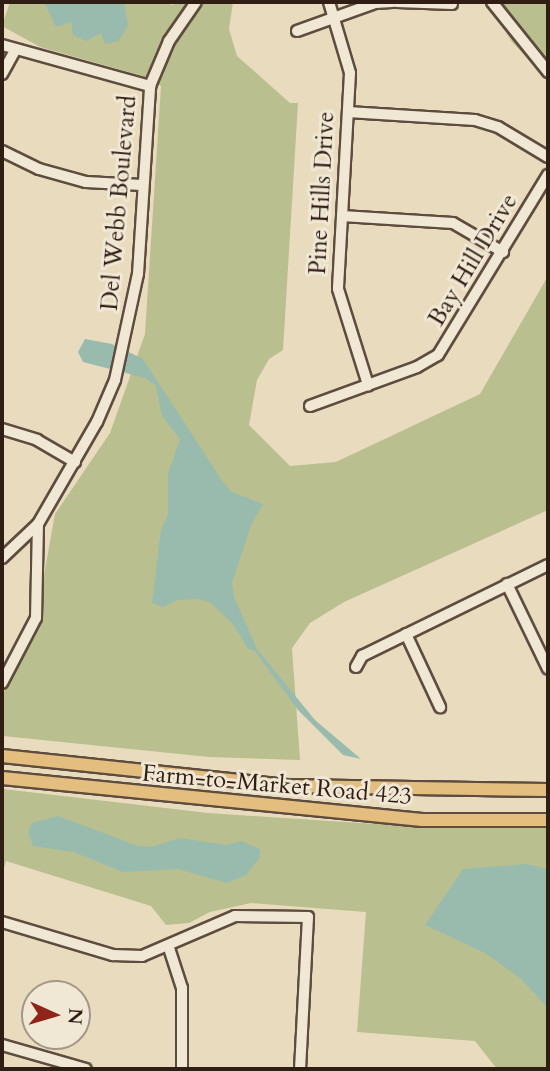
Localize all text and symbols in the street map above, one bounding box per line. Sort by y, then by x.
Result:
street label: Del Webb Boulevard [95,94,143,312]
street label: Pine Hills Drive [303,111,341,275]
street label: Bay Hill Drive [422,189,524,331]
street label: Farm-to-Market Road 423 [141,759,413,811]
north arrow [21,980,91,1050]
text: N [61,1007,88,1025]

